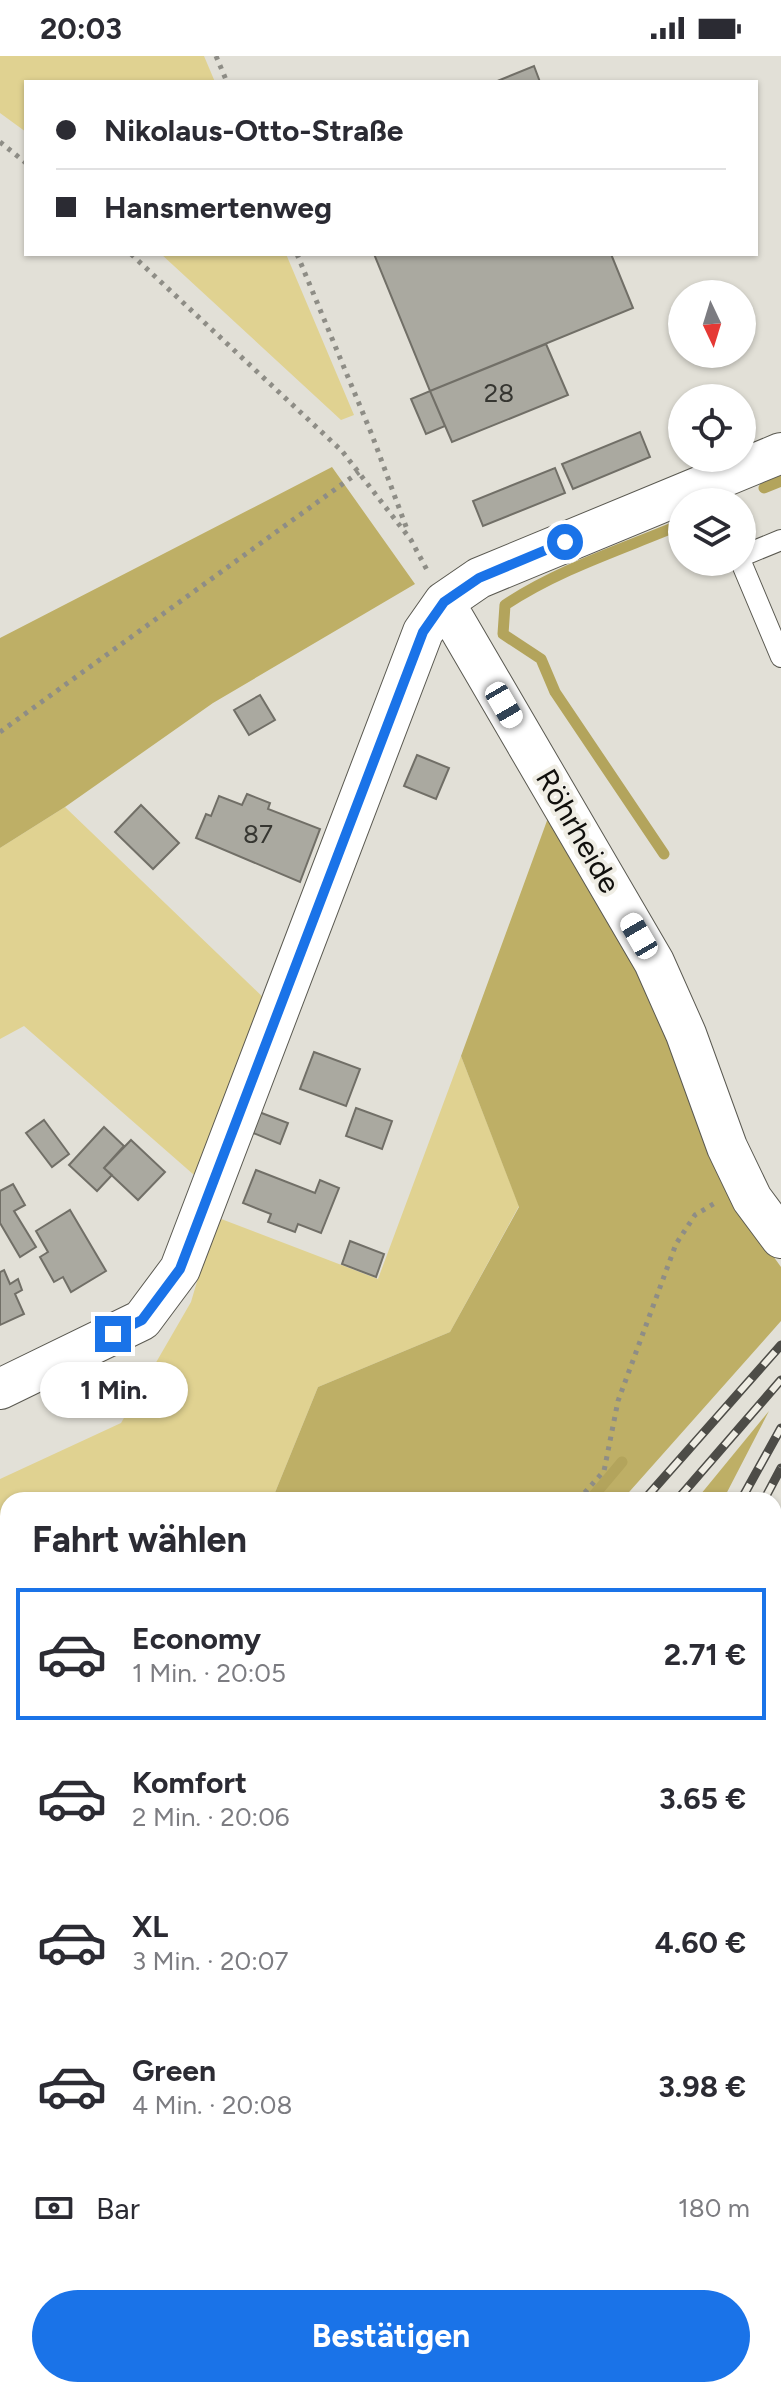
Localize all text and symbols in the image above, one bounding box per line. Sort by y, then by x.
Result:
text: 20:03 [40,10,122,47]
text: Nikolaus-Otto-Straße [104,112,403,149]
text: Hansmertenweg [104,189,332,226]
north arrow [668,280,756,368]
map controls [668,280,756,576]
house number: 28 [484,377,514,409]
button: locate [668,384,756,472]
button: layers [668,488,756,576]
route start [547,524,583,560]
car [482,678,526,732]
street label: Röhrheide [528,762,629,899]
house number: 87 [243,818,273,850]
car [617,909,661,963]
route end [95,1316,131,1352]
callout: 1 Min. [39,1362,187,1418]
text: 1 Min. [80,1374,148,1406]
text: Fahrt wählen [32,1518,247,1561]
icon: car [36,1618,108,1690]
text: Economy [132,1620,261,1657]
text: 2.71 € [664,1636,746,1673]
text: 1 Min. · 20:05 [132,1657,286,1689]
icon: car [36,1762,108,1834]
text: Komfort [132,1764,247,1801]
text: 3.65 € [659,1780,746,1817]
text: 2 Min. · 20:06 [132,1801,290,1833]
icon: car [36,1906,108,1978]
text: XL [132,1908,168,1945]
text: 4.60 € [655,1924,746,1961]
text: 3 Min. · 20:07 [132,1945,288,1977]
icon: car [36,2050,108,2122]
text: Green [132,2052,216,2089]
text: 3.98 € [658,2068,746,2105]
text: 4 Min. · 20:08 [132,2089,292,2121]
icon: cash [32,2186,76,2230]
text: Bar [96,2190,140,2227]
text: 180 m [678,2192,750,2224]
button: Bestätigen [32,2290,750,2382]

